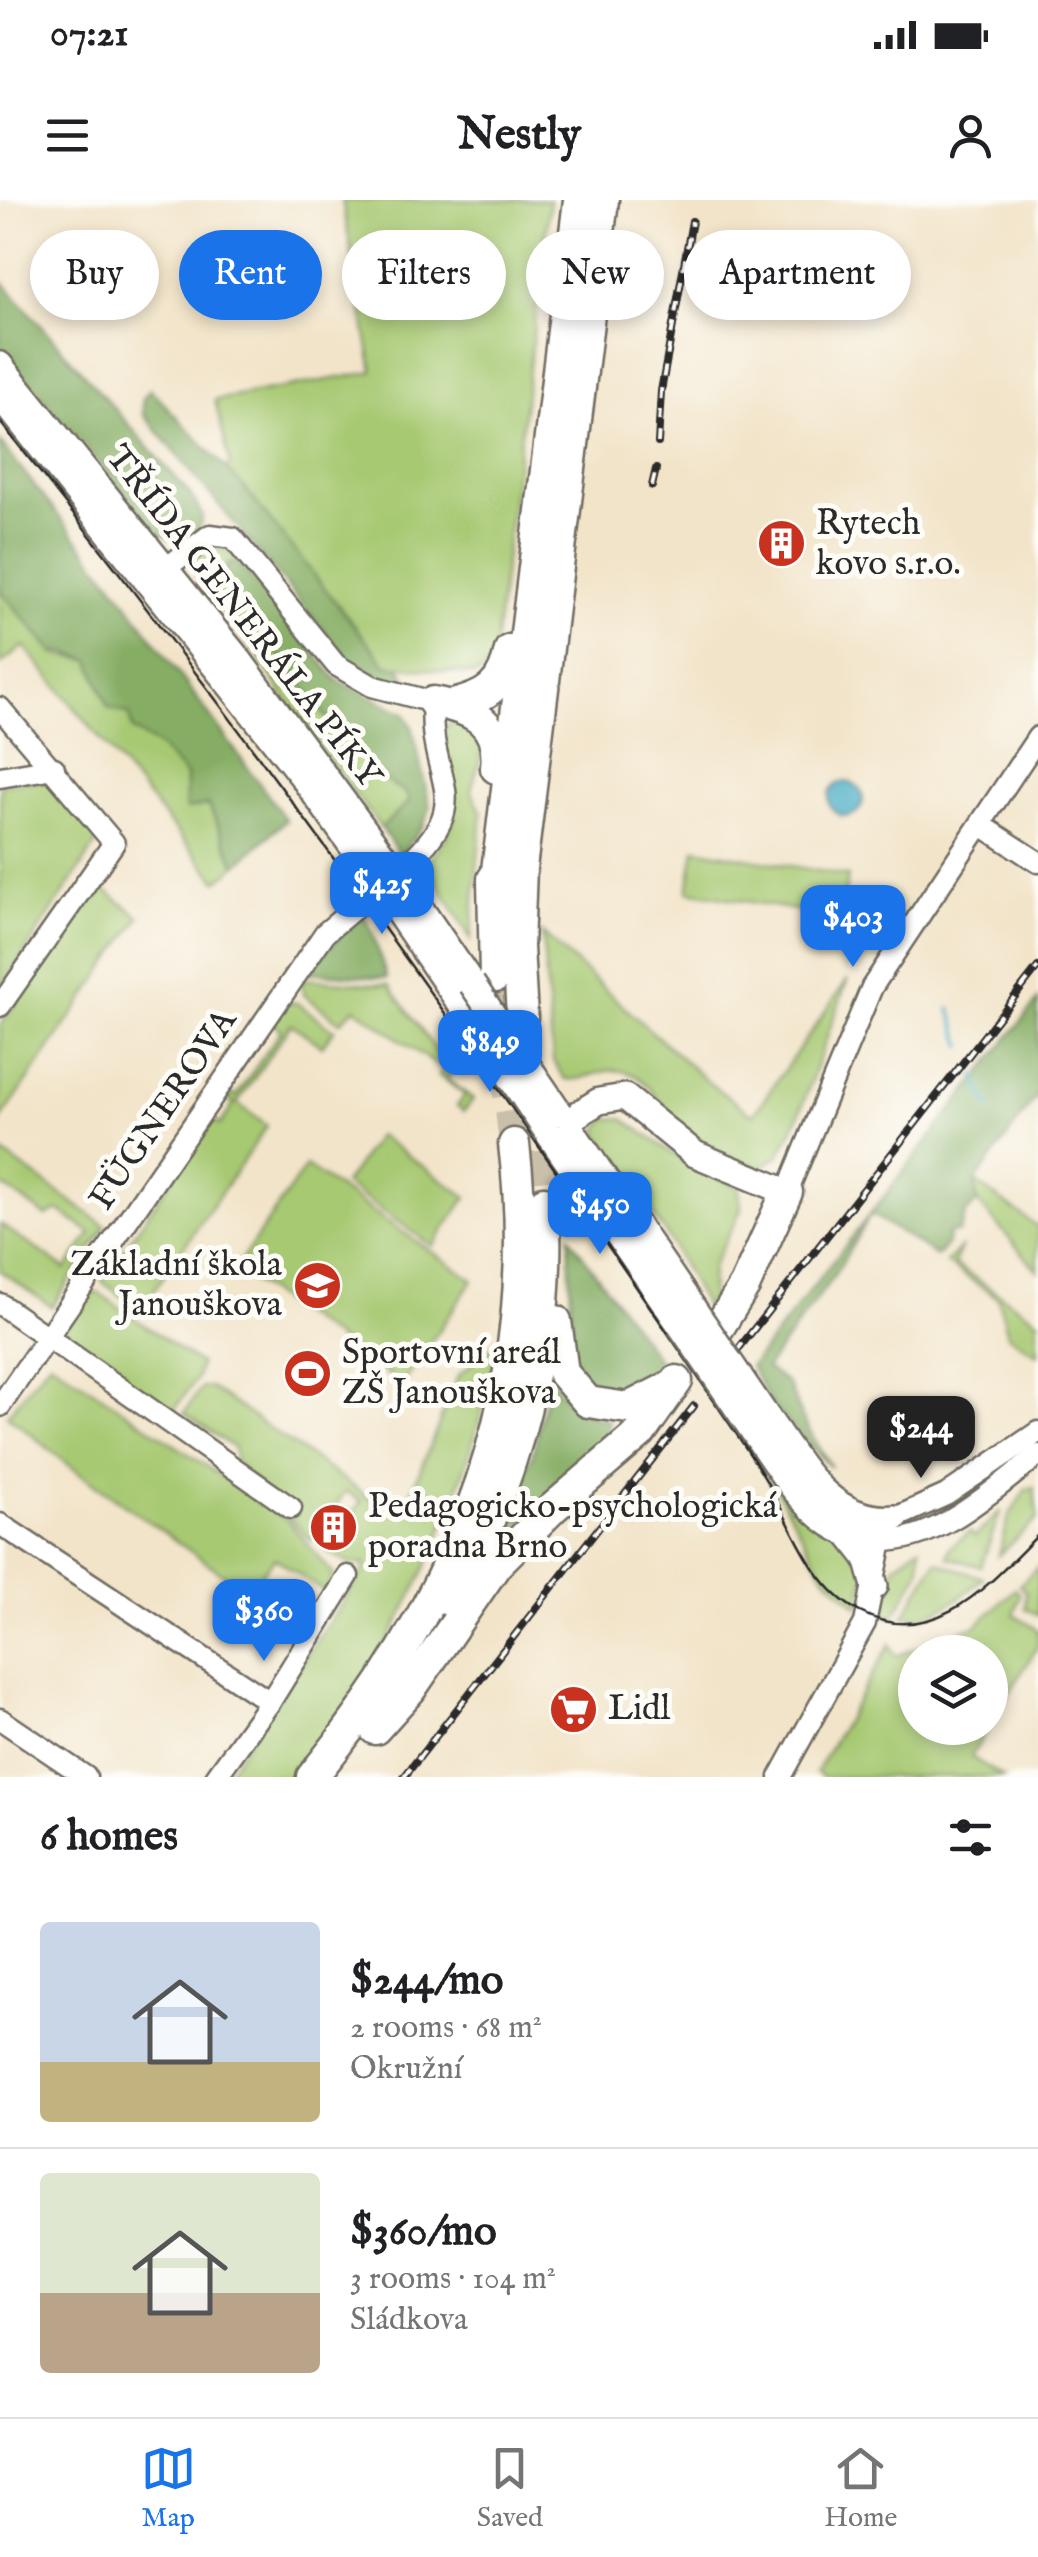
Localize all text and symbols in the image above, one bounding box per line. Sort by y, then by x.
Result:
text: 07:21 [50,11,128,59]
text: Nestly [457,107,581,164]
icon: menu [40,108,95,163]
icon: person [943,108,998,163]
chip: Buy [30,230,159,320]
chip: Rent [179,230,322,320]
chip: Filters [342,230,506,320]
chip: New [526,230,664,320]
chip: Apartment [684,230,911,320]
street label: TŘÍDA GENERÁLA PÍKY [95,435,394,799]
place label: Rytech kovo s.r.o. [816,502,961,587]
building icon: Rytech kovo s.r.o. [755,518,807,570]
pin: $425 [323,852,441,937]
text: $425 [352,864,412,905]
pin: $403 [794,885,912,970]
text: $403 [822,897,884,938]
street label: FÜGNEROVA [79,999,249,1219]
pin: $849 [431,1010,549,1095]
text: $849 [460,1022,520,1063]
pin: $450 [541,1172,659,1257]
text: $450 [570,1184,630,1225]
place label: Základní škola Janouškova [70,1243,283,1328]
school or university icon: Základní škola Janouškova [291,1259,343,1311]
place label: Sportovní areál ZŠ Janouškova [342,1331,561,1416]
sports icon: Sportovní areál ZŠ Janouškova [281,1347,333,1399]
pin: $244 [862,1396,980,1481]
text: $244 [889,1408,953,1449]
place label: Pedagogicko-psychologická poradna Brno [368,1485,779,1570]
building icon: Pedagogicko-psychologická poradna Brno [307,1501,359,1553]
pin: $360 [205,1579,323,1664]
text: $360 [235,1591,293,1632]
map controls [898,1635,1008,1745]
button: layers [898,1635,1008,1745]
supermarket icon: Lidl [547,1683,599,1735]
place label: Lidl [608,1687,671,1732]
icon: filters [943,1810,998,1865]
text: 6 homes [40,1811,178,1864]
text: $244/mo [350,1955,503,2008]
icon: home [120,1962,240,2082]
text: 2 rooms · 68 m² [350,2008,542,2049]
text: Okružní [350,2049,462,2090]
text: $360/mo [350,2206,497,2259]
icon: home [120,2213,240,2333]
text: 3 rooms · 104 m² [350,2259,556,2300]
text: Sládkova [350,2300,468,2341]
tab: Map [141,2441,196,2536]
tab: Saved [477,2441,543,2536]
tab: Home [824,2441,897,2536]

